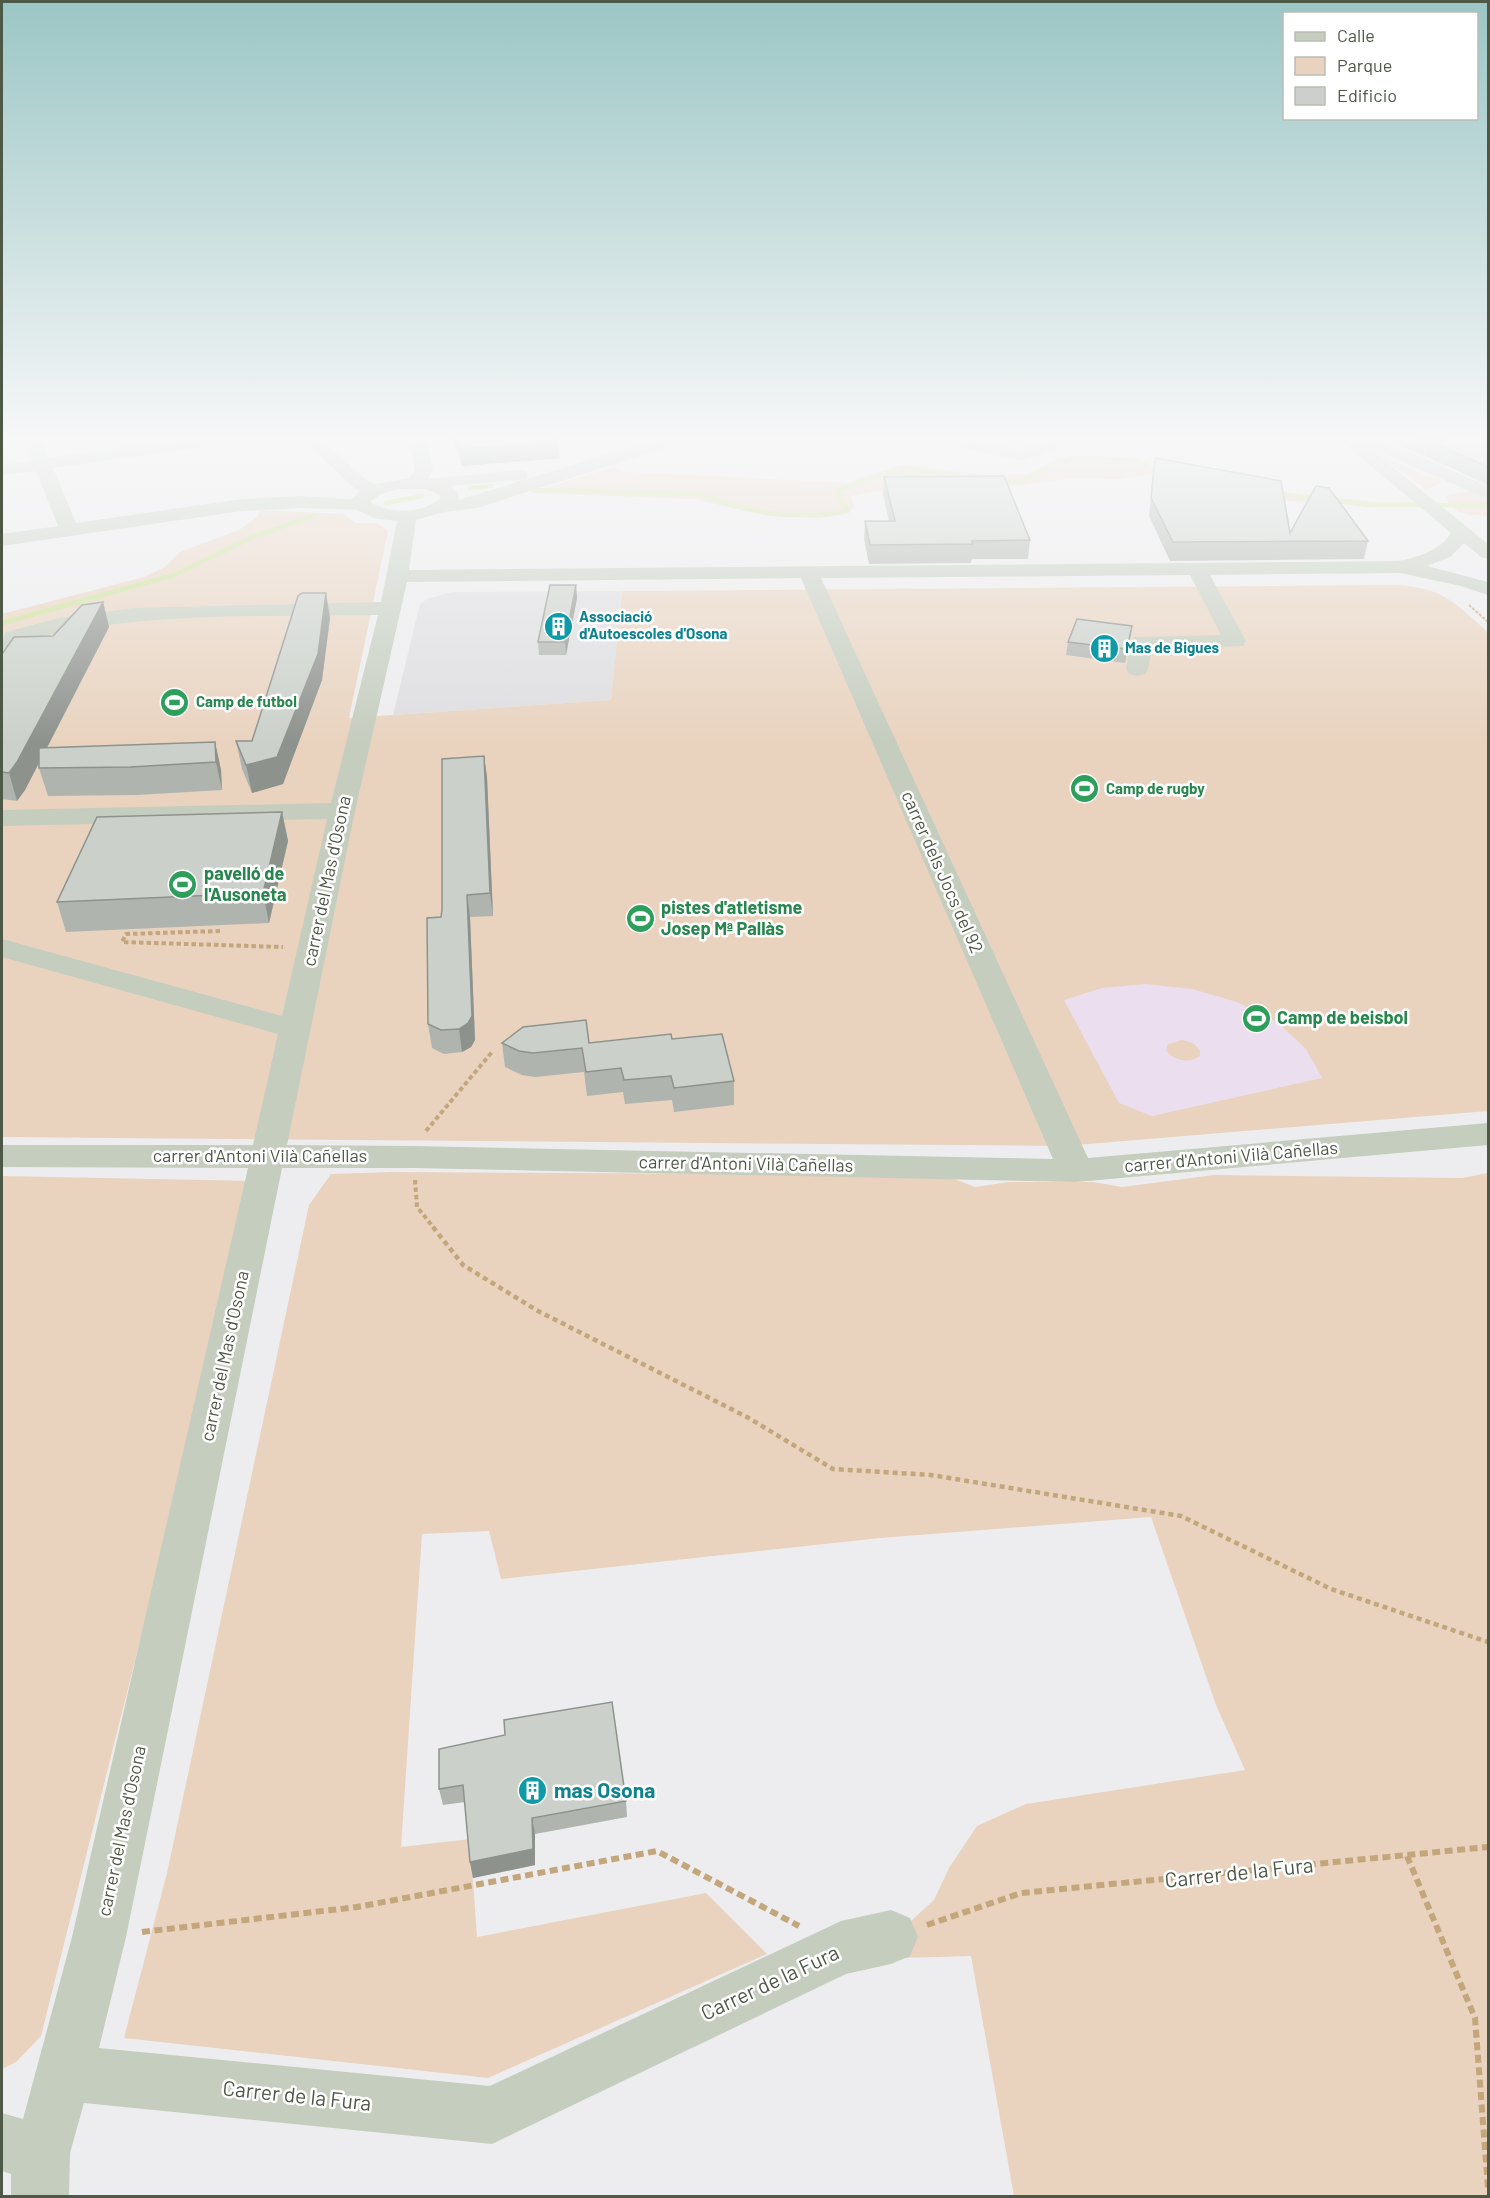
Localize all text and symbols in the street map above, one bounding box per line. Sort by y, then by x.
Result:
legend [1283,12,1478,120]
text: Calle [1337,24,1375,46]
text: Parque [1337,54,1392,76]
text: Edificio [1337,84,1397,106]
place label: Associació d'Autoescoles d'Osona [579,607,727,642]
building icon: Associació d'Autoescoles d'Osona [542,610,574,642]
building icon: Mas de Bigues [1088,632,1120,664]
place label: Mas de Bigues [1125,638,1220,656]
sports icon: Camp de futbol [159,686,191,718]
place label: Camp de futbol [196,692,297,710]
sports icon: Camp de rugby [1069,773,1101,805]
place label: Camp de rugby [1106,779,1205,797]
street label: carrer dels Jocs del 92 [897,787,989,956]
street label: carrer del Mas d'Osona [297,794,355,968]
place label: pavelló de l'Ausoneta [204,862,287,905]
sports icon: pavelló de l'Ausoneta [167,868,199,900]
place label: pistes d'atletisme Josep Mª Pallàs [661,896,802,939]
sports icon: pistes d'atletisme Josep Mª Pallàs [624,902,656,934]
sports icon: Camp de beisbol [1240,1002,1272,1034]
place label: Camp de beisbol [1277,1006,1408,1028]
street label: carrer d'Antoni Vilà Cañellas [1123,1136,1339,1176]
street label: carrer d'Antoni Vilà Cañellas [153,1144,367,1166]
street label: carrer d'Antoni Vilà Cañellas [639,1150,853,1176]
street label: carrer del Mas d'Osona [195,1269,253,1443]
street label: carrer del Mas d'Osona [92,1744,150,1918]
building icon: mas Osona [517,1775,549,1807]
place label: mas Osona [554,1777,655,1802]
street label: Carrer de la Fura [1163,1851,1314,1892]
street label: Carrer de la Fura [696,1939,842,2025]
street label: Carrer de la Fura [222,2074,373,2115]

